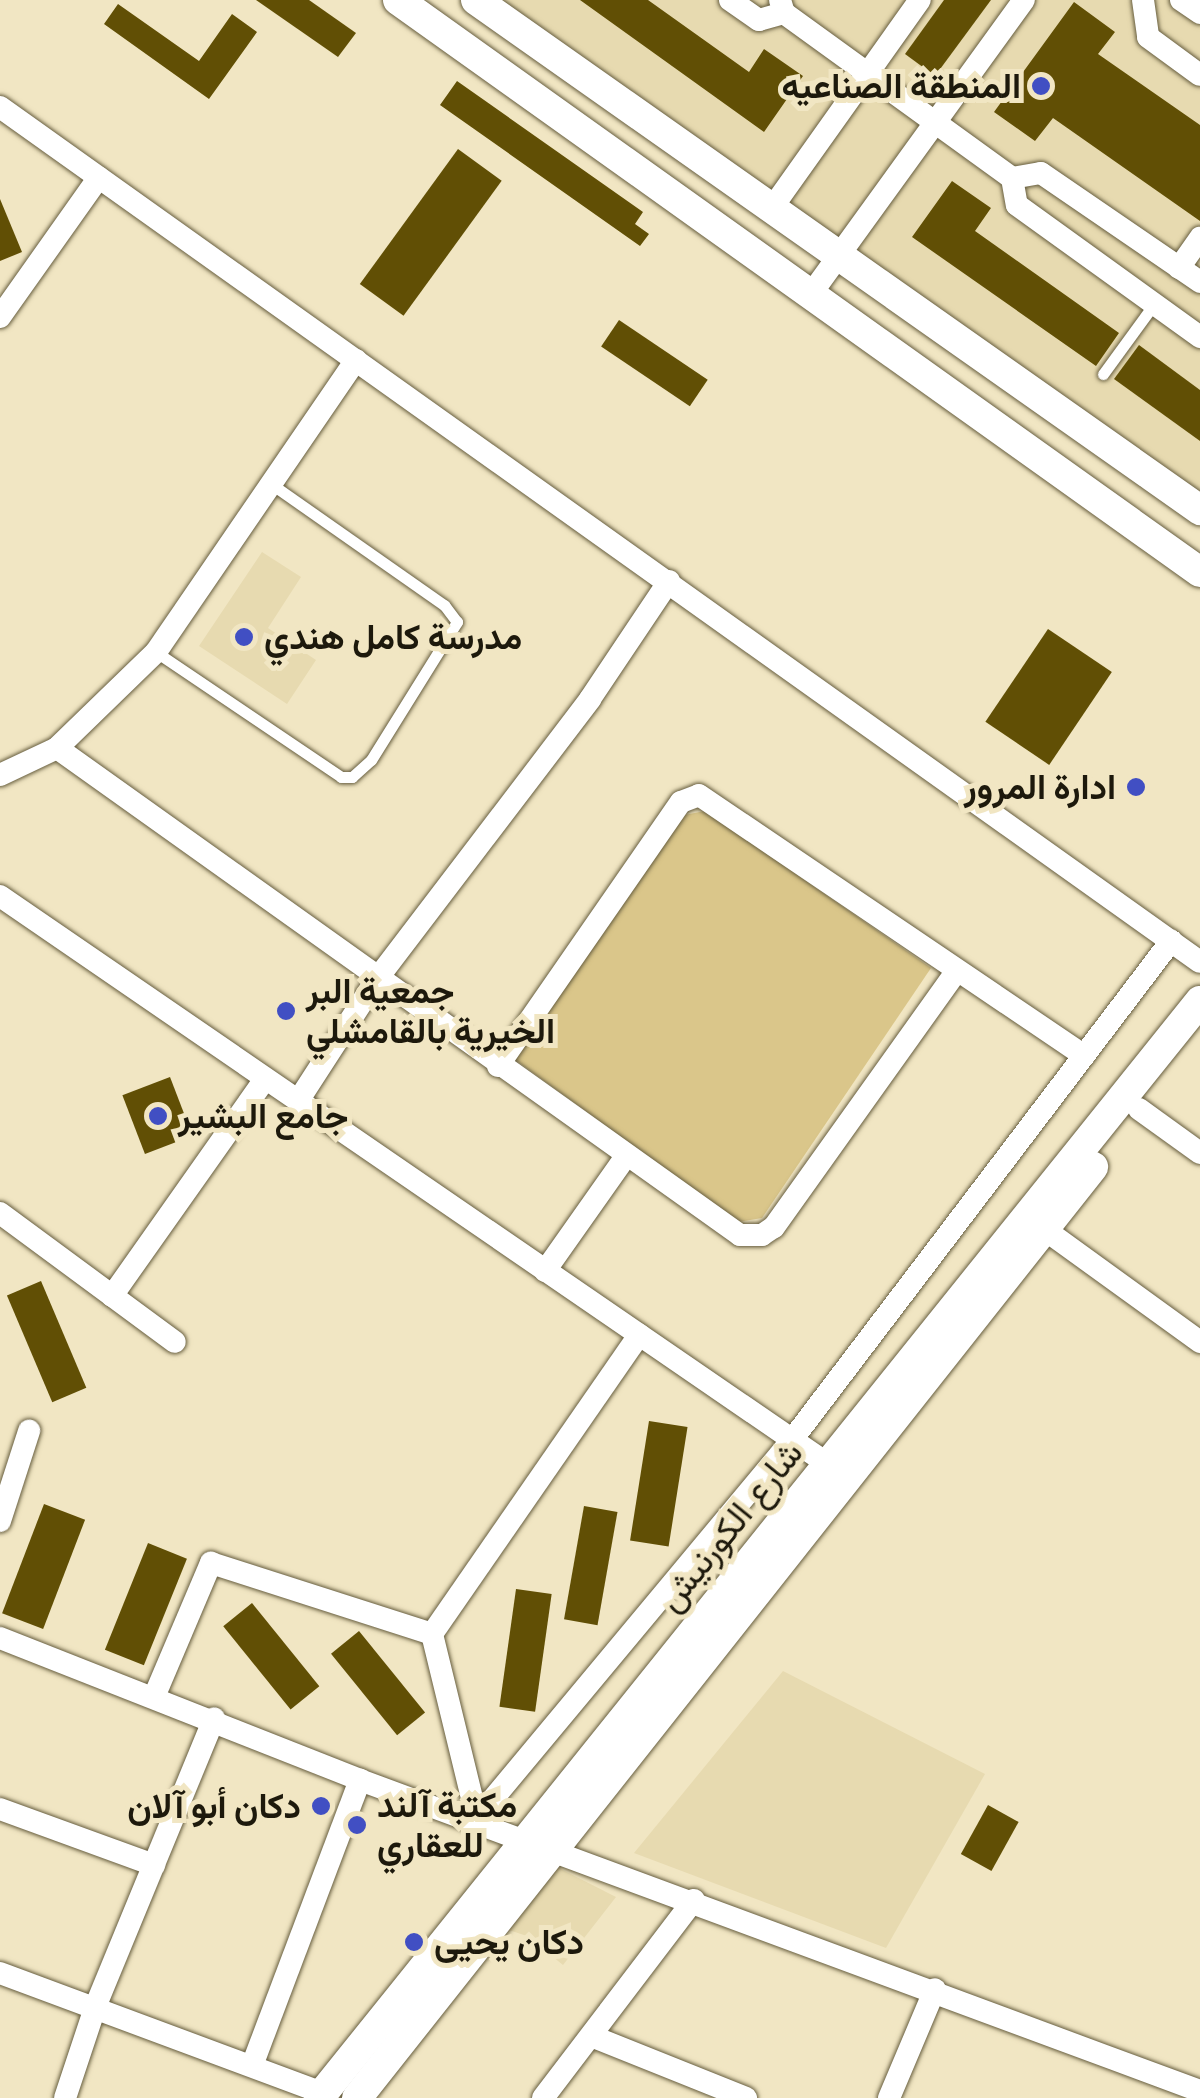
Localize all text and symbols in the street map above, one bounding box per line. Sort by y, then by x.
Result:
place label: المنطقة الصناعيه [781,65,1021,107]
marker: المنطقة الصناعيه [1030,75,1052,97]
place label: مدرسة كامل هندي [264,616,522,658]
marker: مدرسة كامل هندي [233,626,255,648]
place label: ادارة المرور [964,766,1116,808]
marker: ادارة المرور [1125,776,1147,798]
place label: جمعية البر الخيرية بالقامشلي [306,970,555,1052]
marker: جمعية البر الخيرية بالقامشلي [275,1000,297,1022]
place label: جامع البشير [178,1095,348,1137]
marker: جامع البشير [147,1105,169,1127]
street label: شارع الكورنيش [649,1432,811,1620]
place label: مكتبة آلند للعقاري [377,1784,517,1866]
place label: دكان أبو آلان [127,1785,301,1827]
marker: دكان أبو آلان [310,1795,332,1817]
marker: مكتبة آلند للعقاري [346,1814,368,1836]
place label: دكان يحيى [434,1921,584,1963]
marker: دكان يحيى [403,1931,425,1953]

